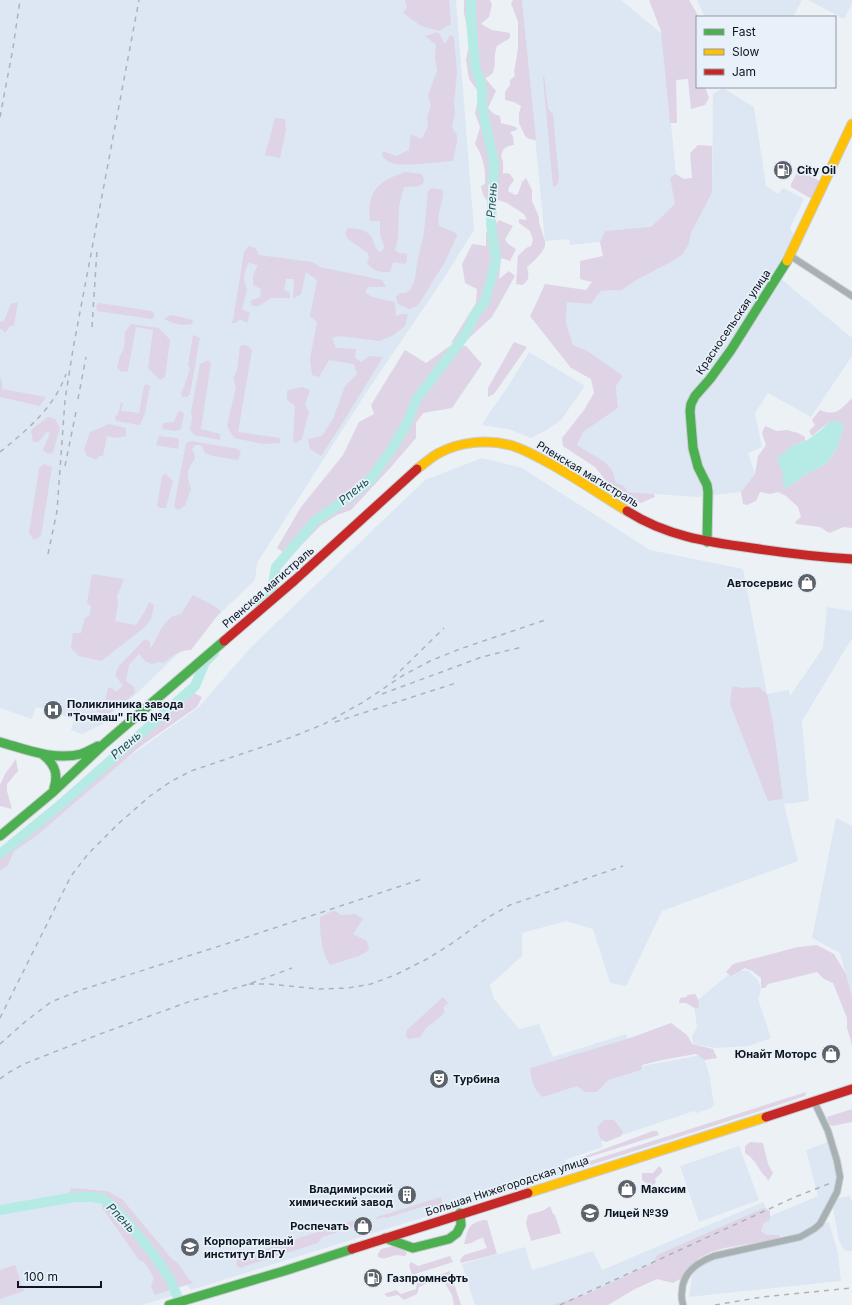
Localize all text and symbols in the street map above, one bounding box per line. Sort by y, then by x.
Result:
legend [696,16,836,88]
text: Fast [732,24,756,39]
text: Slow [732,44,760,59]
text: Jam [732,64,756,79]
fuel station icon: City Oil [772,159,794,181]
place label: City Oil [797,163,836,177]
water label: Рпень [483,182,500,218]
street label: Красносельская улица [693,267,773,377]
street label: Рпенская магистраль [534,438,642,510]
water label: Рпень [335,473,372,508]
street label: Рпенская магистраль [219,543,317,631]
shop icon: Автосервис [796,572,818,594]
place label: Автосервис [727,576,794,590]
place label: Поликлиника завода "Точмаш" ГКБ №4 [67,697,183,724]
hospital icon: Поликлиника завода "Точмаш" ГКБ №4 [42,699,64,721]
water label: Рпень [107,727,144,762]
shop icon: Юнайт Моторс [820,1043,842,1065]
place label: Юнайт Моторс [735,1047,818,1061]
theatre icon: Турбина [428,1068,450,1090]
place label: Турбина [453,1072,500,1086]
street label: Большая Нижегородская улица [424,1153,590,1219]
shop icon: Максим [616,1178,638,1200]
place label: Владимирский химический завод [289,1182,394,1209]
place label: Максим [641,1182,686,1196]
building icon: Владимирский химический завод [396,1184,418,1206]
water label: Рпень [104,1200,139,1236]
school or university icon: Лицей №39 [579,1202,601,1224]
place label: Лицей №39 [604,1206,669,1220]
shop icon: Роспечать [352,1215,374,1237]
place label: Роспечать [290,1219,350,1233]
place label: Корпоративный институт ВлГУ [204,1234,294,1261]
school or university icon: Корпоративный институт ВлГУ [179,1236,201,1258]
scale bar [18,1263,101,1289]
fuel station icon: Газпромнефть [362,1267,384,1289]
text: 100 m [24,1269,58,1284]
place label: Газпромнефть [387,1271,469,1285]

